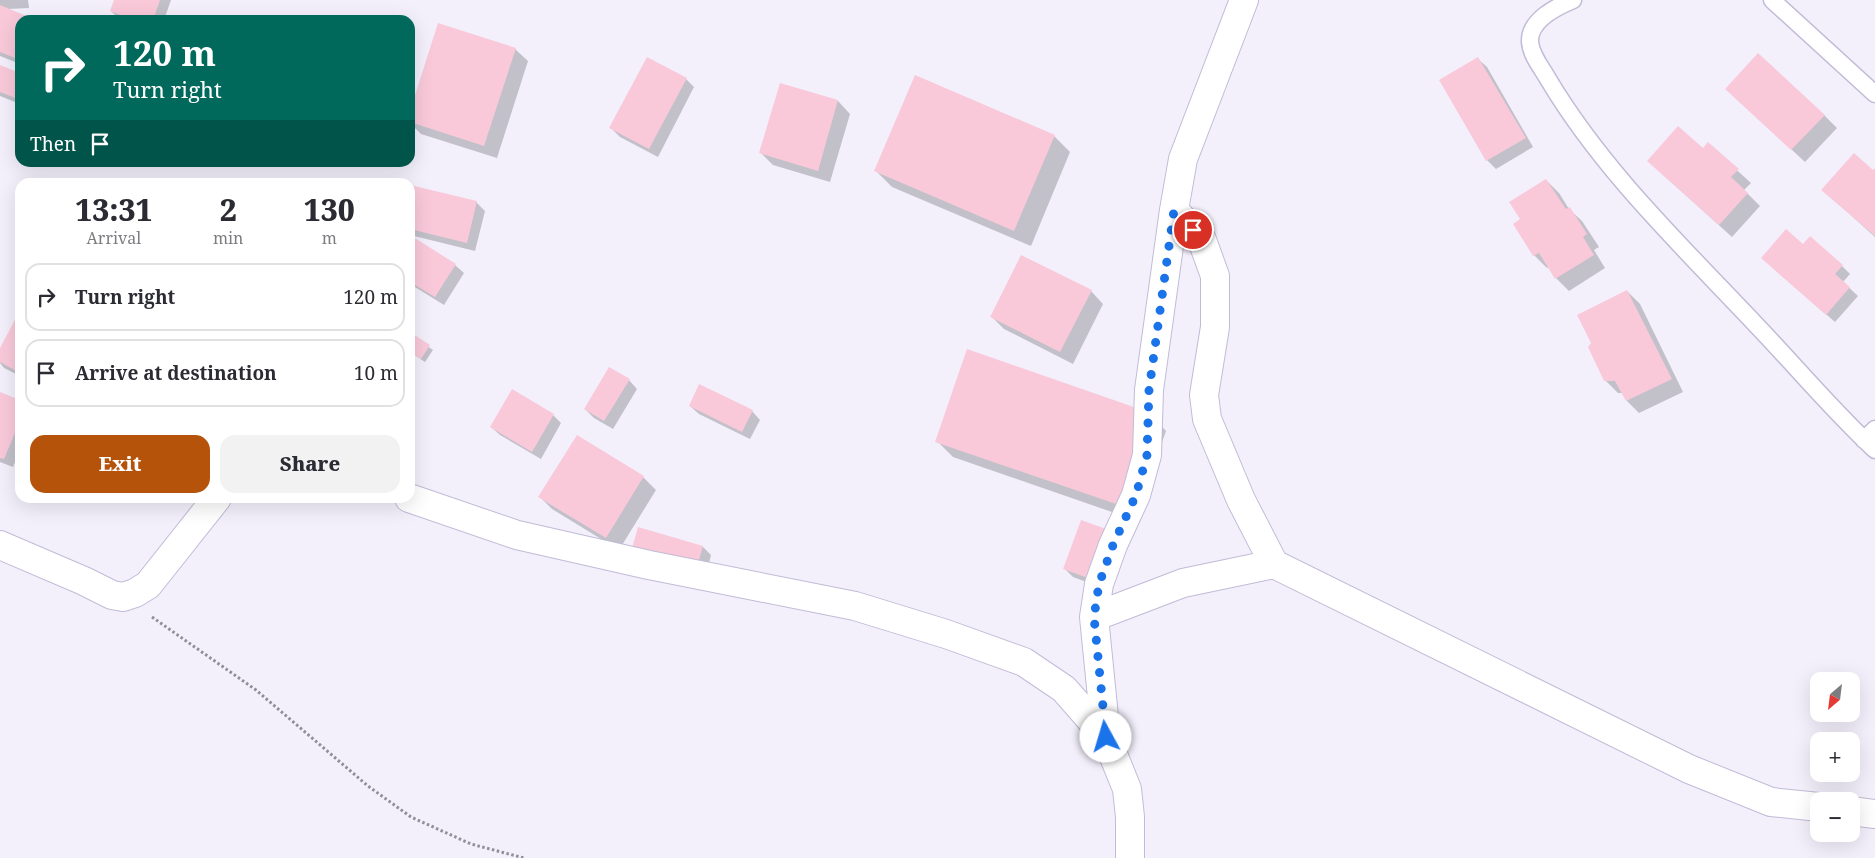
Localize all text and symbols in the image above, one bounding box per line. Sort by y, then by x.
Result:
text: 120 m [113,29,216,76]
icon: right [30,35,95,100]
text: Turn right [113,74,222,104]
icon: arrive [86,130,114,158]
text: Then [30,131,76,157]
text: 13:31 [75,189,153,230]
text: 2 [220,189,237,230]
text: 130 [304,189,355,230]
pin [1172,209,1214,251]
icon: arrive [1179,216,1207,244]
text: Arrival [87,227,141,249]
text: min [213,227,243,249]
text: m [322,227,337,249]
icon: right [32,283,60,311]
text: Turn right [75,284,175,310]
text: 120 m [343,284,398,310]
icon: arrive [32,359,60,387]
text: Arrive at destination [75,360,277,386]
text: 10 m [354,360,398,386]
button: Exit [30,435,210,493]
button: Share [220,435,400,493]
north arrow [1810,672,1860,722]
map controls [1810,672,1860,842]
position arrow [1079,710,1131,762]
button: + [1810,732,1860,782]
button: − [1810,792,1860,842]

